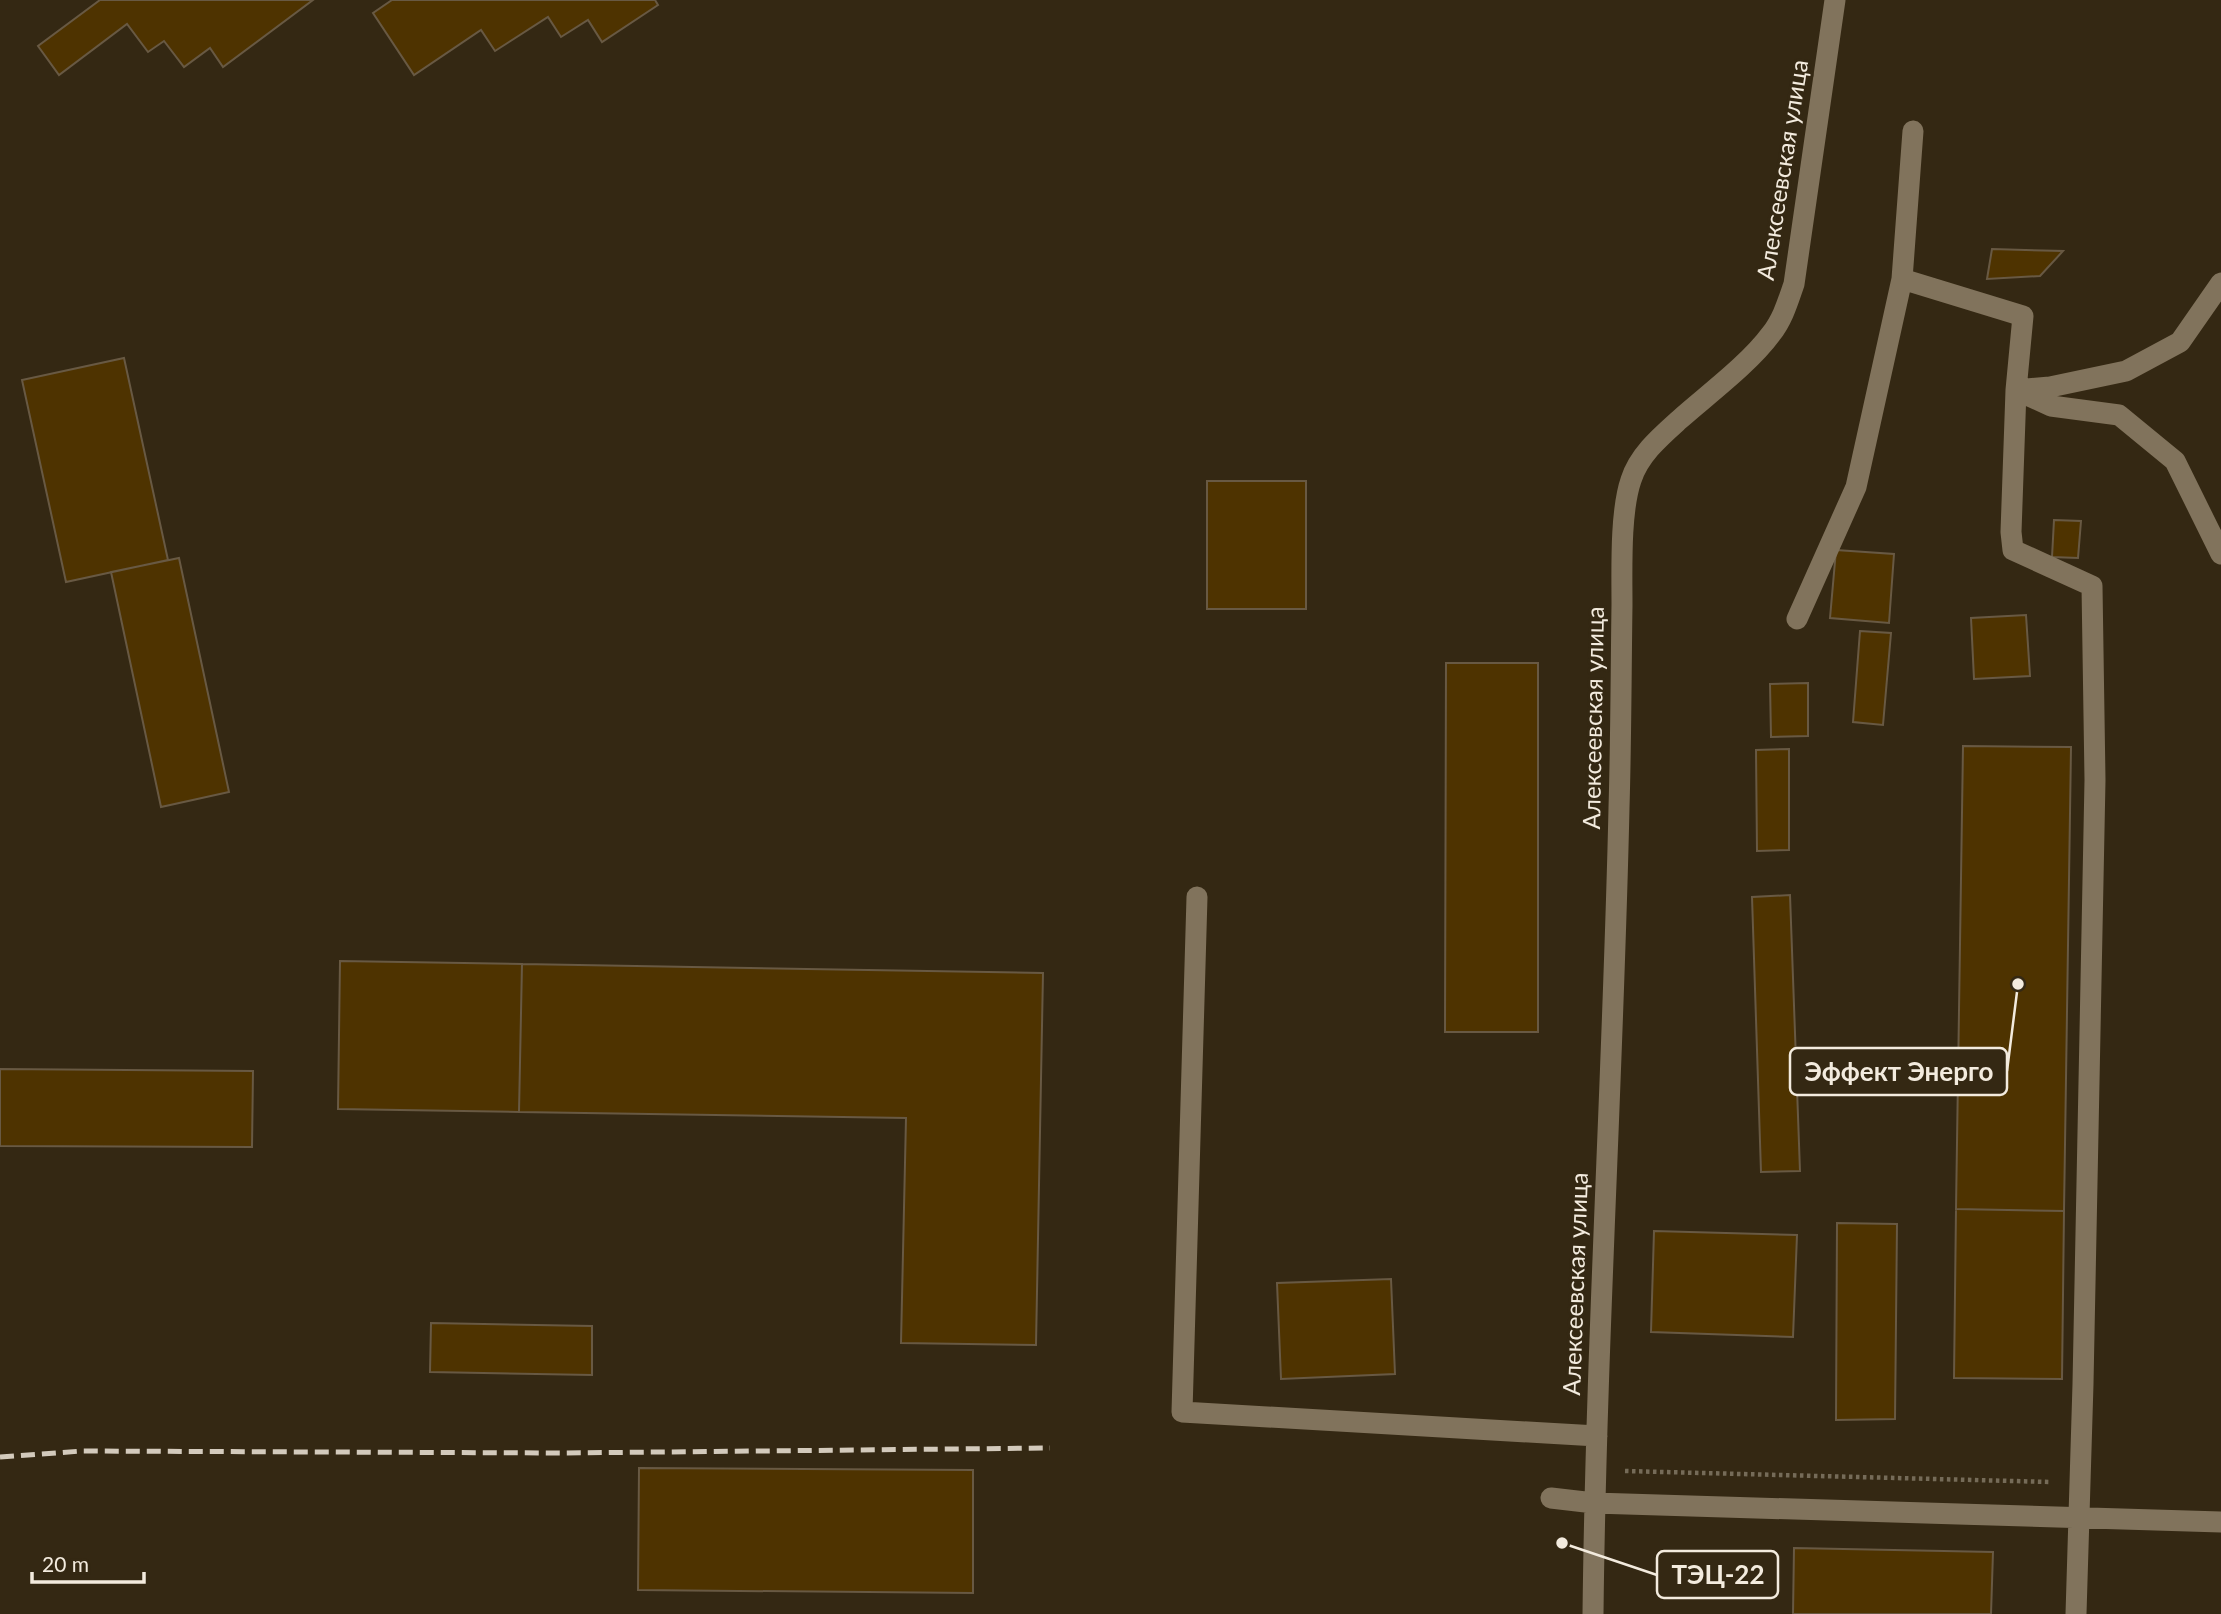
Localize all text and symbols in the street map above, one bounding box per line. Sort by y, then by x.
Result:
street label: Алексеевская улица [1750,57,1813,282]
street label: Алексеевская улица [1576,606,1609,830]
callout: Эффект Энерго [1790,1048,2007,1095]
text: Эффект Энерго [1805,1055,1994,1087]
street label: Алексеевская улица [1556,1172,1593,1396]
scale bar [32,1540,144,1584]
text: 20 m [42,1551,89,1576]
callout: ТЭЦ-22 [1657,1551,1778,1598]
text: ТЭЦ-22 [1671,1558,1765,1590]

